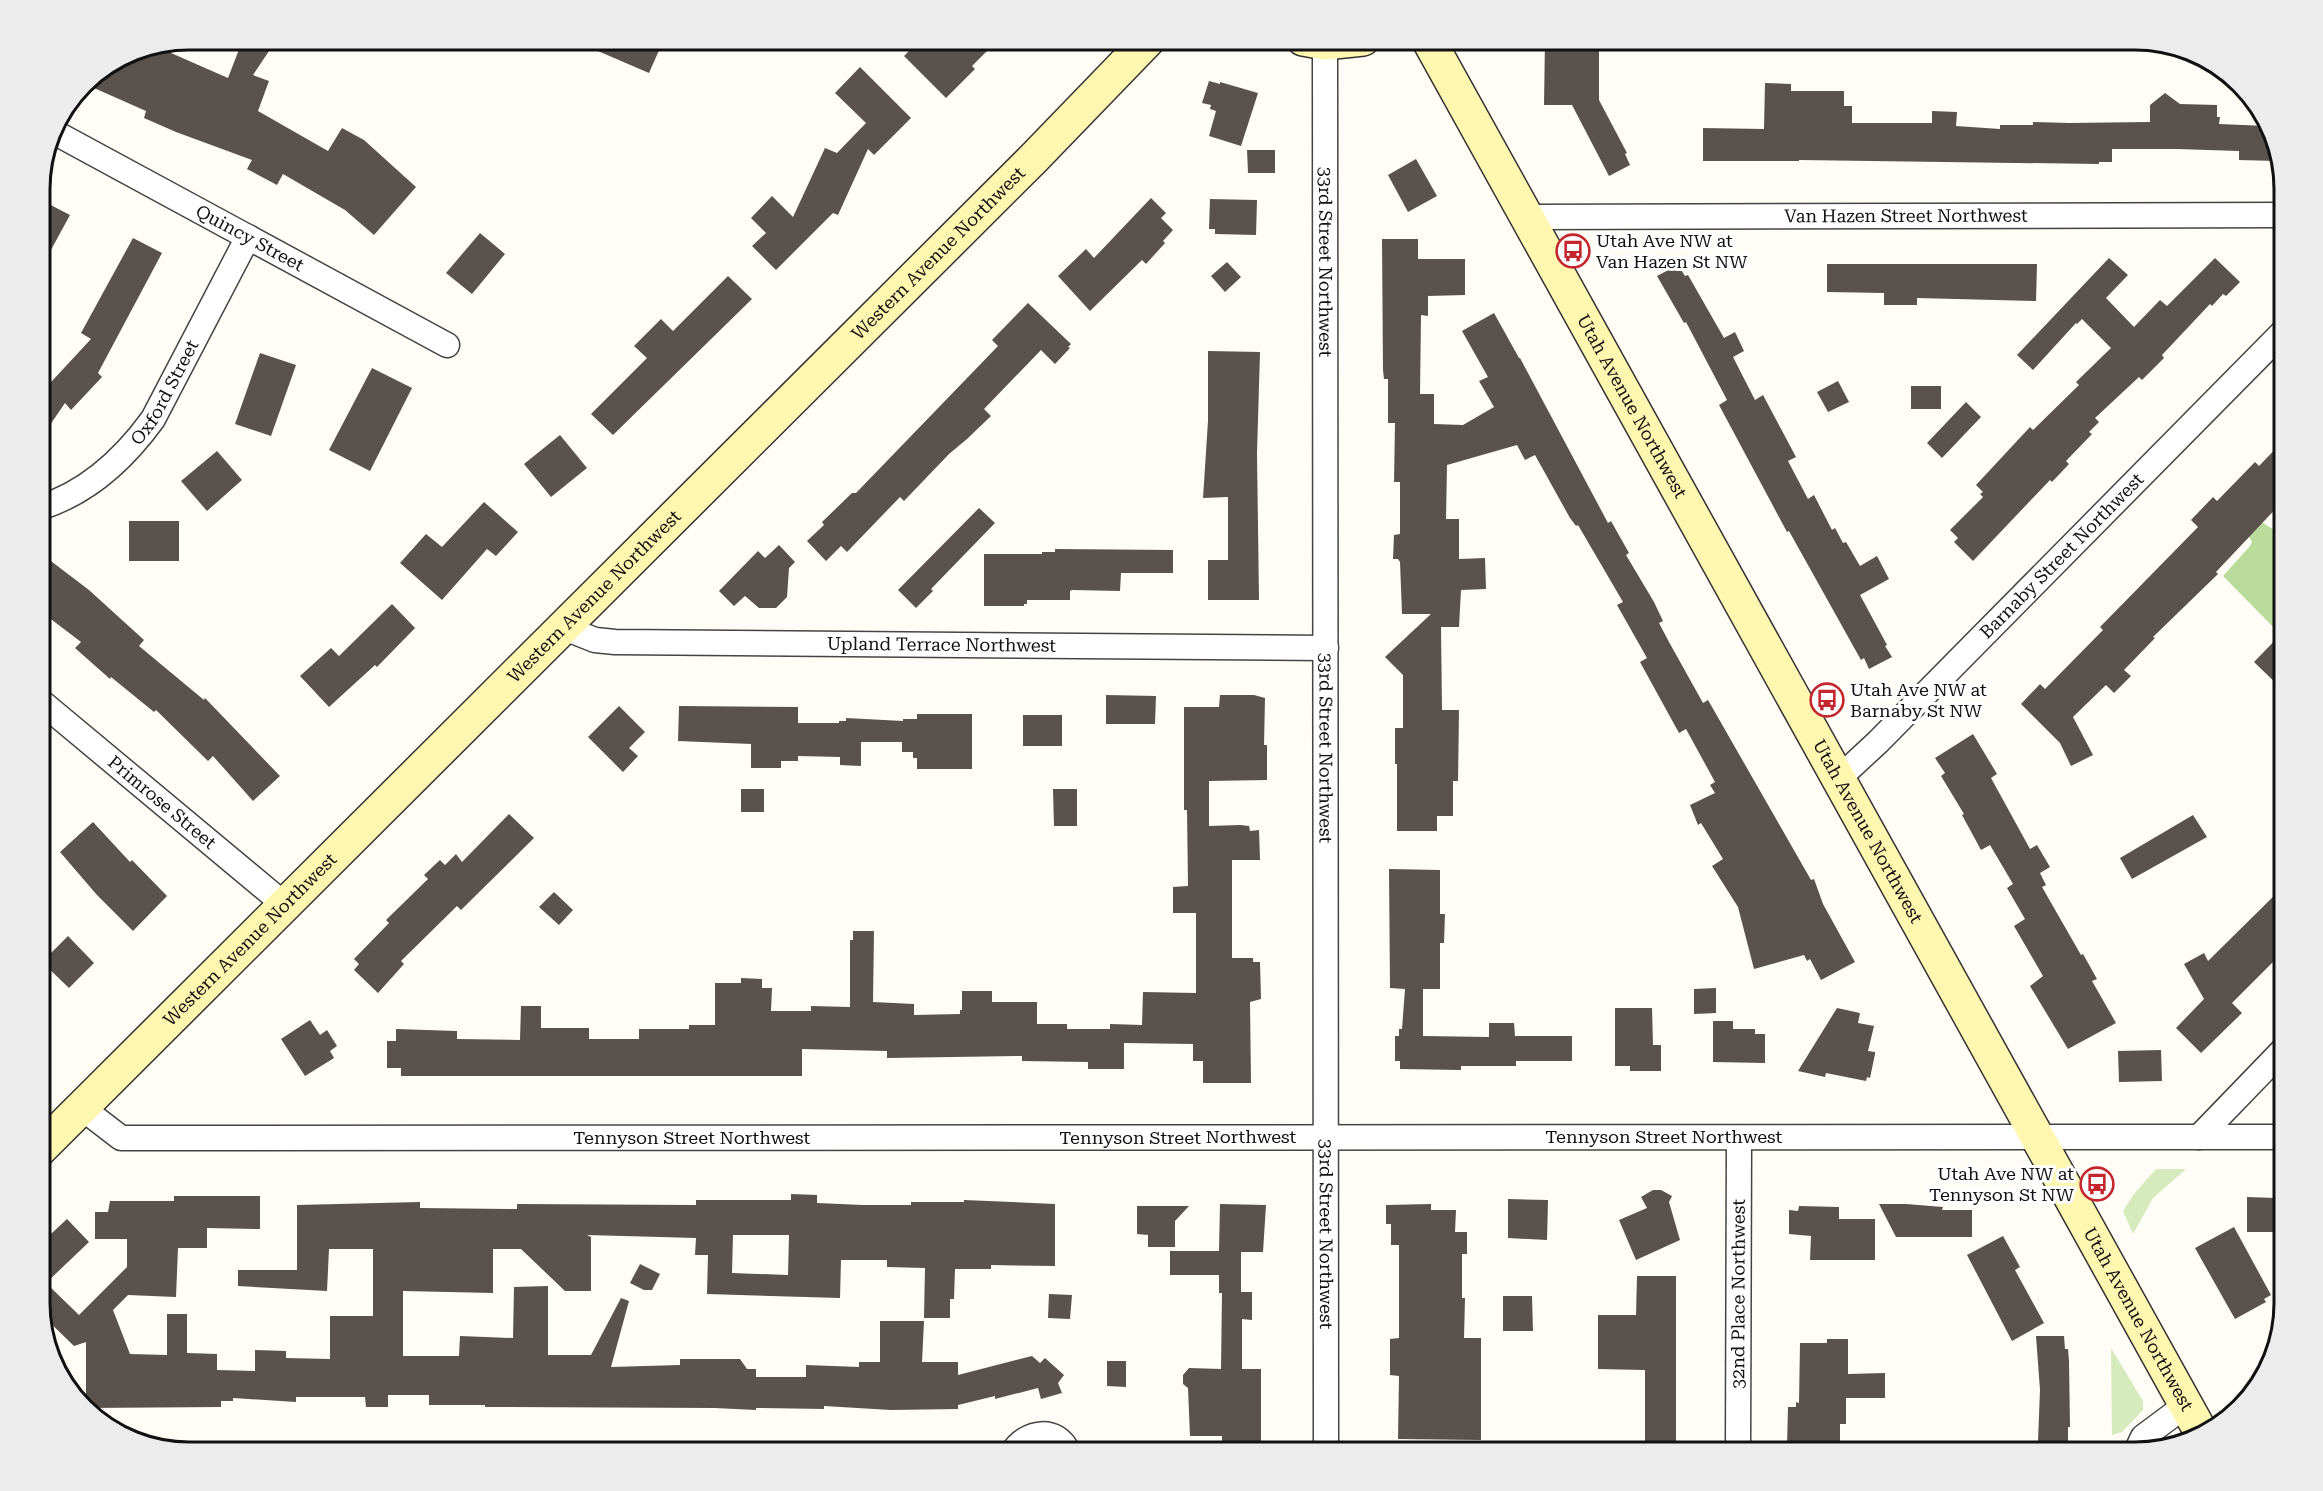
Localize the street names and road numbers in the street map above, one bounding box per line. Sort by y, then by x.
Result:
street label: Western Avenue Northwest [847,162,1029,344]
street label: 33rd Street Northwest [1315,167,1336,358]
street label: Quincy Street [192,200,308,276]
street label: Van Hazen Street Northwest [1784,205,2028,226]
street label: Utah Avenue Northwest [1573,310,1692,502]
street label: Oxford Street [126,336,203,449]
street label: Barnaby Street Northwest [1975,468,2148,643]
street label: Western Avenue Northwest [503,505,685,687]
street label: Upland Terrace Northwest [827,633,1056,656]
street label: 33rd Street Northwest [1315,653,1337,844]
street label: Utah Avenue Northwest [1809,735,1927,927]
street label: Primrose Street [104,751,221,853]
street label: Western Avenue Northwest [159,848,341,1030]
street label: Tennyson Street Northwest [1059,1126,1297,1148]
street label: Tennyson Street Northwest [1545,1126,1783,1147]
street label: Tennyson Street Northwest [573,1127,811,1148]
street label: 33rd Street Northwest [1316,1139,1337,1330]
street label: 32nd Place Northwest [1727,1199,1749,1389]
street label: Utah Avenue Northwest [2079,1223,2198,1415]

